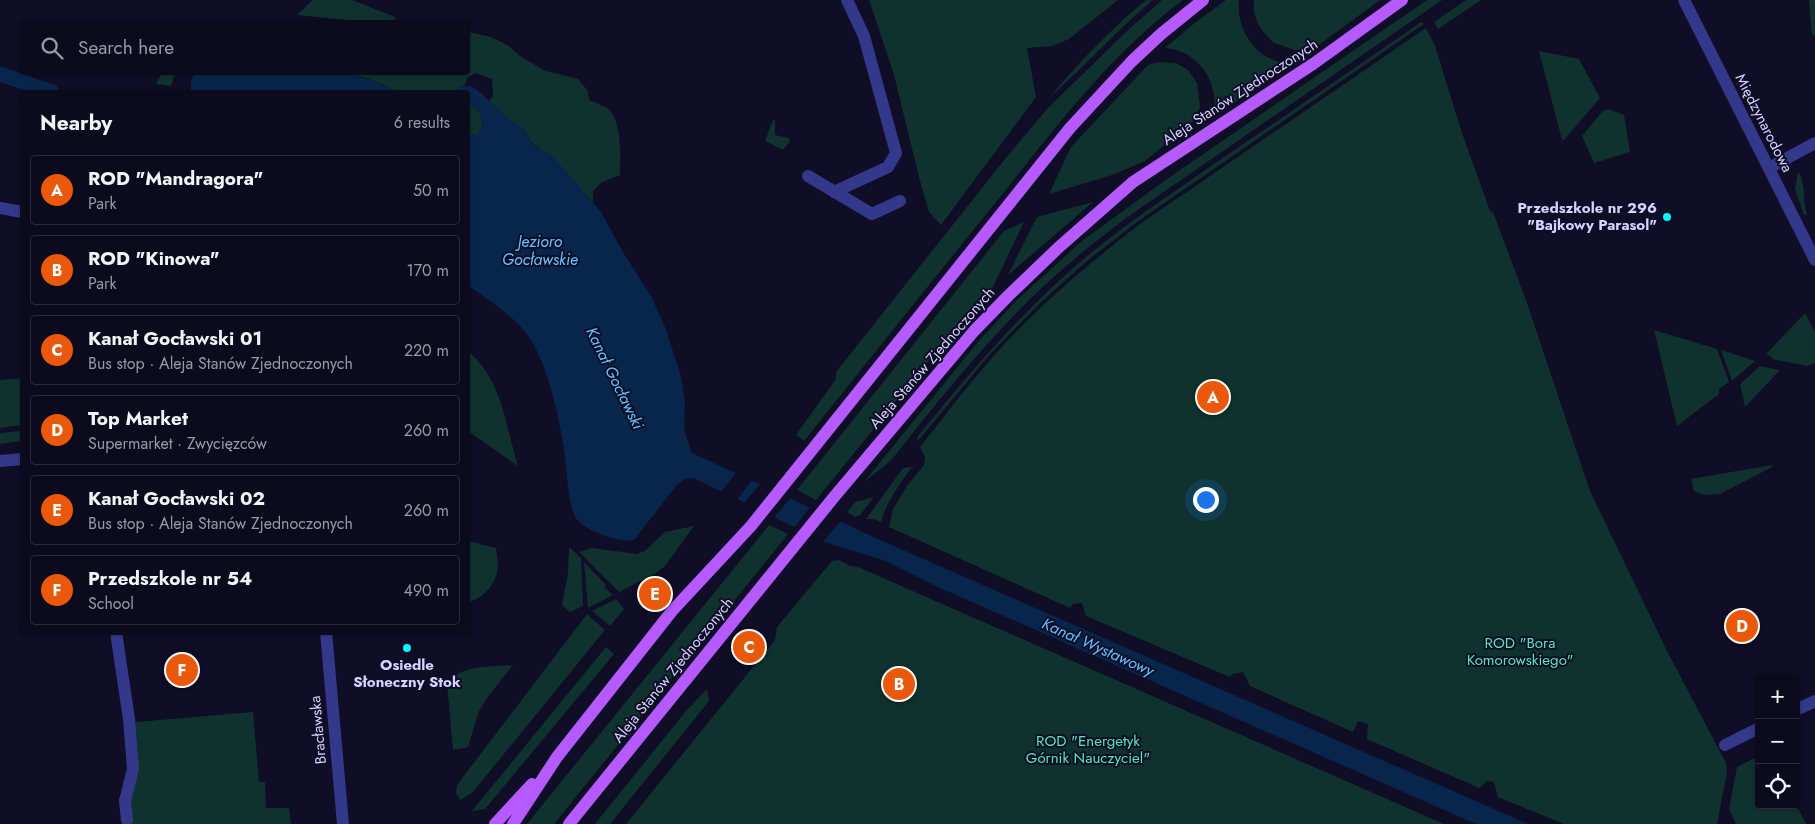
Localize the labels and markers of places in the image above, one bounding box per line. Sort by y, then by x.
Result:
place label: Przedszkole nr 296 "Bajkowy Parasol" [1518,197,1657,236]
marker: Przedszkole nr 296 "Bajkowy Parasol" [1661,211,1673,223]
pin: A [1197,378,1229,416]
pin: E [639,575,671,613]
pin: D [1726,607,1758,645]
pin: C [733,628,765,666]
marker: Osiedle Słoneczny Stok [401,642,413,654]
pin: F [166,651,198,689]
place label: Osiedle Słoneczny Stok [353,654,461,693]
pin: B [883,665,915,703]

